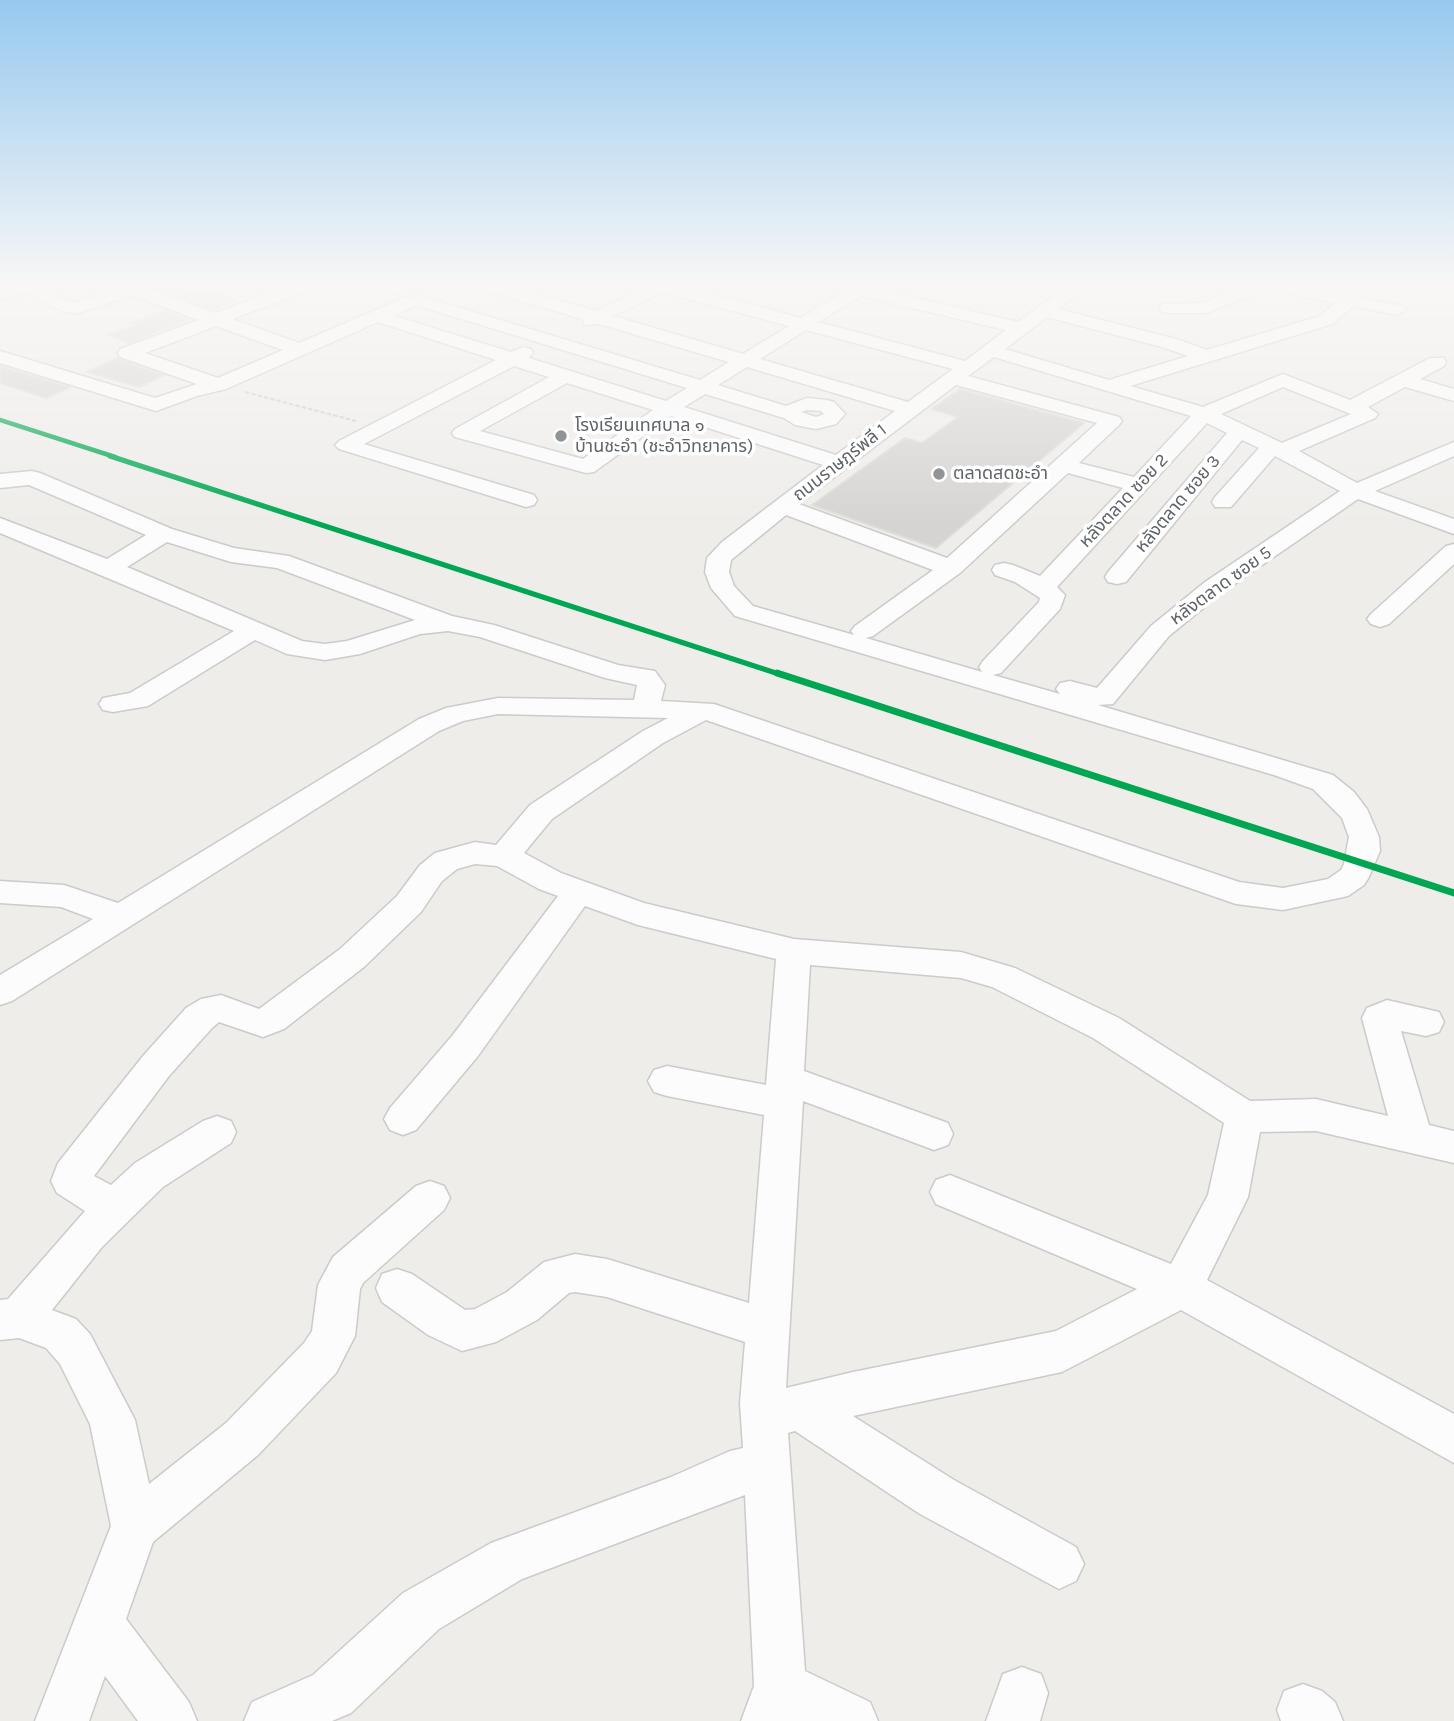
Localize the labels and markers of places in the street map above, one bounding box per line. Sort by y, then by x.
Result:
place label: โรงเรียนเทศบาล ๑ บ้านชะอำ (ชะอำวิทยาคาร) [575,415,753,458]
marker: โรงเรียนเทศบาล ๑ บ้านชะอำ (ชะอำวิทยาคาร) [553,428,569,444]
place label: ตลาดสดชะอำ [953,463,1048,485]
marker: ตลาดสดชะอำ [931,466,947,482]

